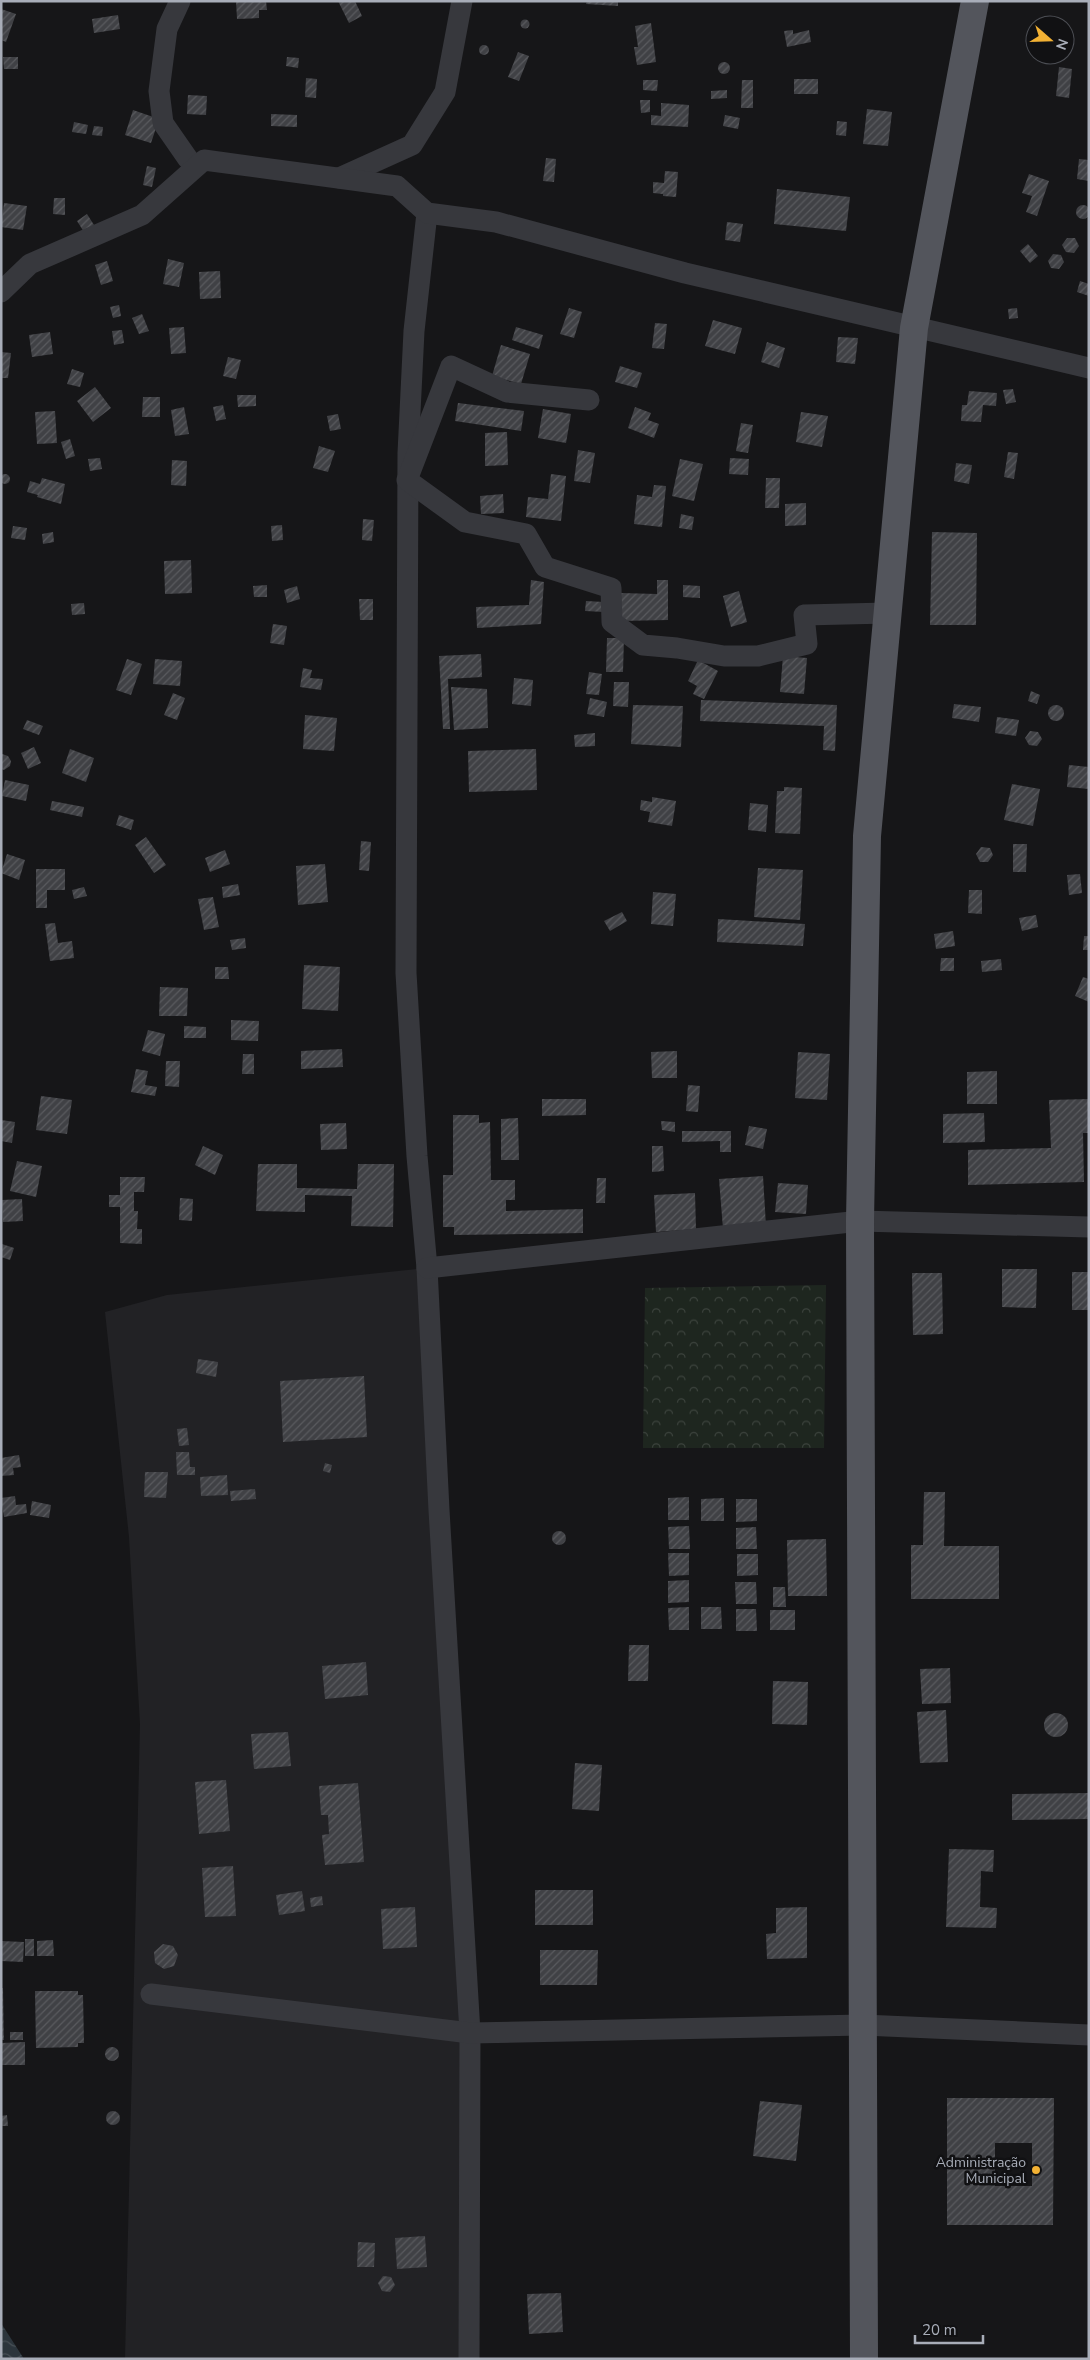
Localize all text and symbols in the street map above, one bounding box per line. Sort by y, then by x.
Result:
north arrow [1025,15,1075,65]
text: N [1051,36,1072,52]
place label: Administração Municipal [936,2153,1027,2188]
marker: Administração Municipal [1030,2164,1042,2176]
scale bar [915,2312,982,2344]
text: 20 m [922,2320,957,2340]

